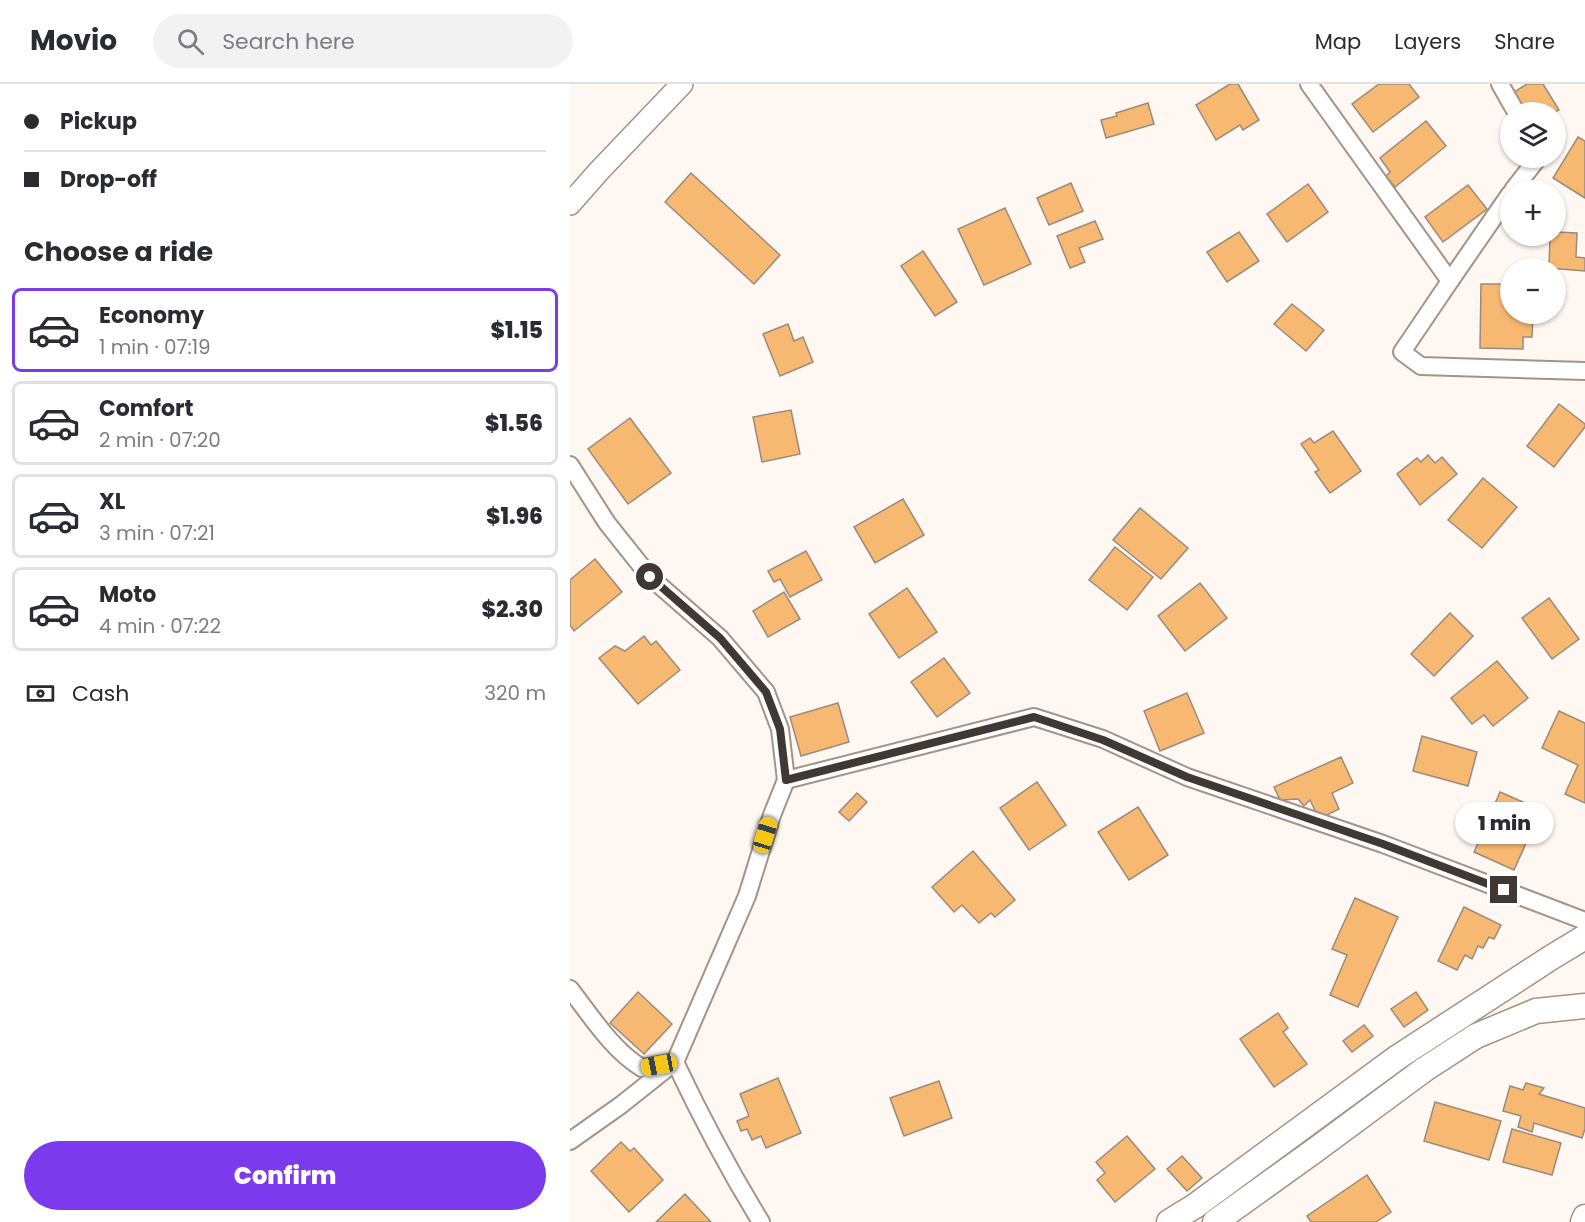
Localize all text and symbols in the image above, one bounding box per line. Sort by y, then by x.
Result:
search box [153,14,573,68]
text: Movio [30,21,117,60]
icon: search [174,25,207,58]
text: Search here [222,26,355,57]
text: Map [1315,27,1361,56]
text: Layers [1394,27,1461,56]
text: Share [1494,27,1555,56]
map controls [1500,102,1566,324]
button: layers [1500,102,1566,168]
text: Pickup [60,106,137,137]
text: Drop-off [60,164,157,195]
button: + [1500,180,1566,246]
text: Choose a ride [24,233,213,270]
button: − [1500,258,1566,324]
text: Economy [99,300,204,331]
icon: car [27,303,81,357]
text: $1.15 [490,315,543,346]
text: 1 min · 07:19 [99,333,211,361]
text: Comfort [99,393,193,424]
icon: car [27,396,81,450]
text: $1.56 [485,408,543,439]
text: 2 min · 07:20 [99,426,221,454]
text: XL [99,486,125,517]
icon: car [27,489,81,543]
text: $1.96 [486,501,543,532]
text: 3 min · 07:21 [99,519,215,547]
route start [636,563,663,590]
text: Moto [99,579,156,610]
icon: car [27,582,81,636]
text: $2.30 [481,594,543,625]
text: 4 min · 07:22 [99,612,221,640]
icon: cash [24,677,57,710]
text: Cash [72,678,129,709]
text: 320 m [484,679,546,707]
callout: 1 min [1454,803,1554,845]
text: 1 min [1478,809,1531,837]
car [751,815,779,855]
route end [1490,876,1517,903]
car [640,1053,678,1077]
button: Confirm [24,1141,546,1210]

